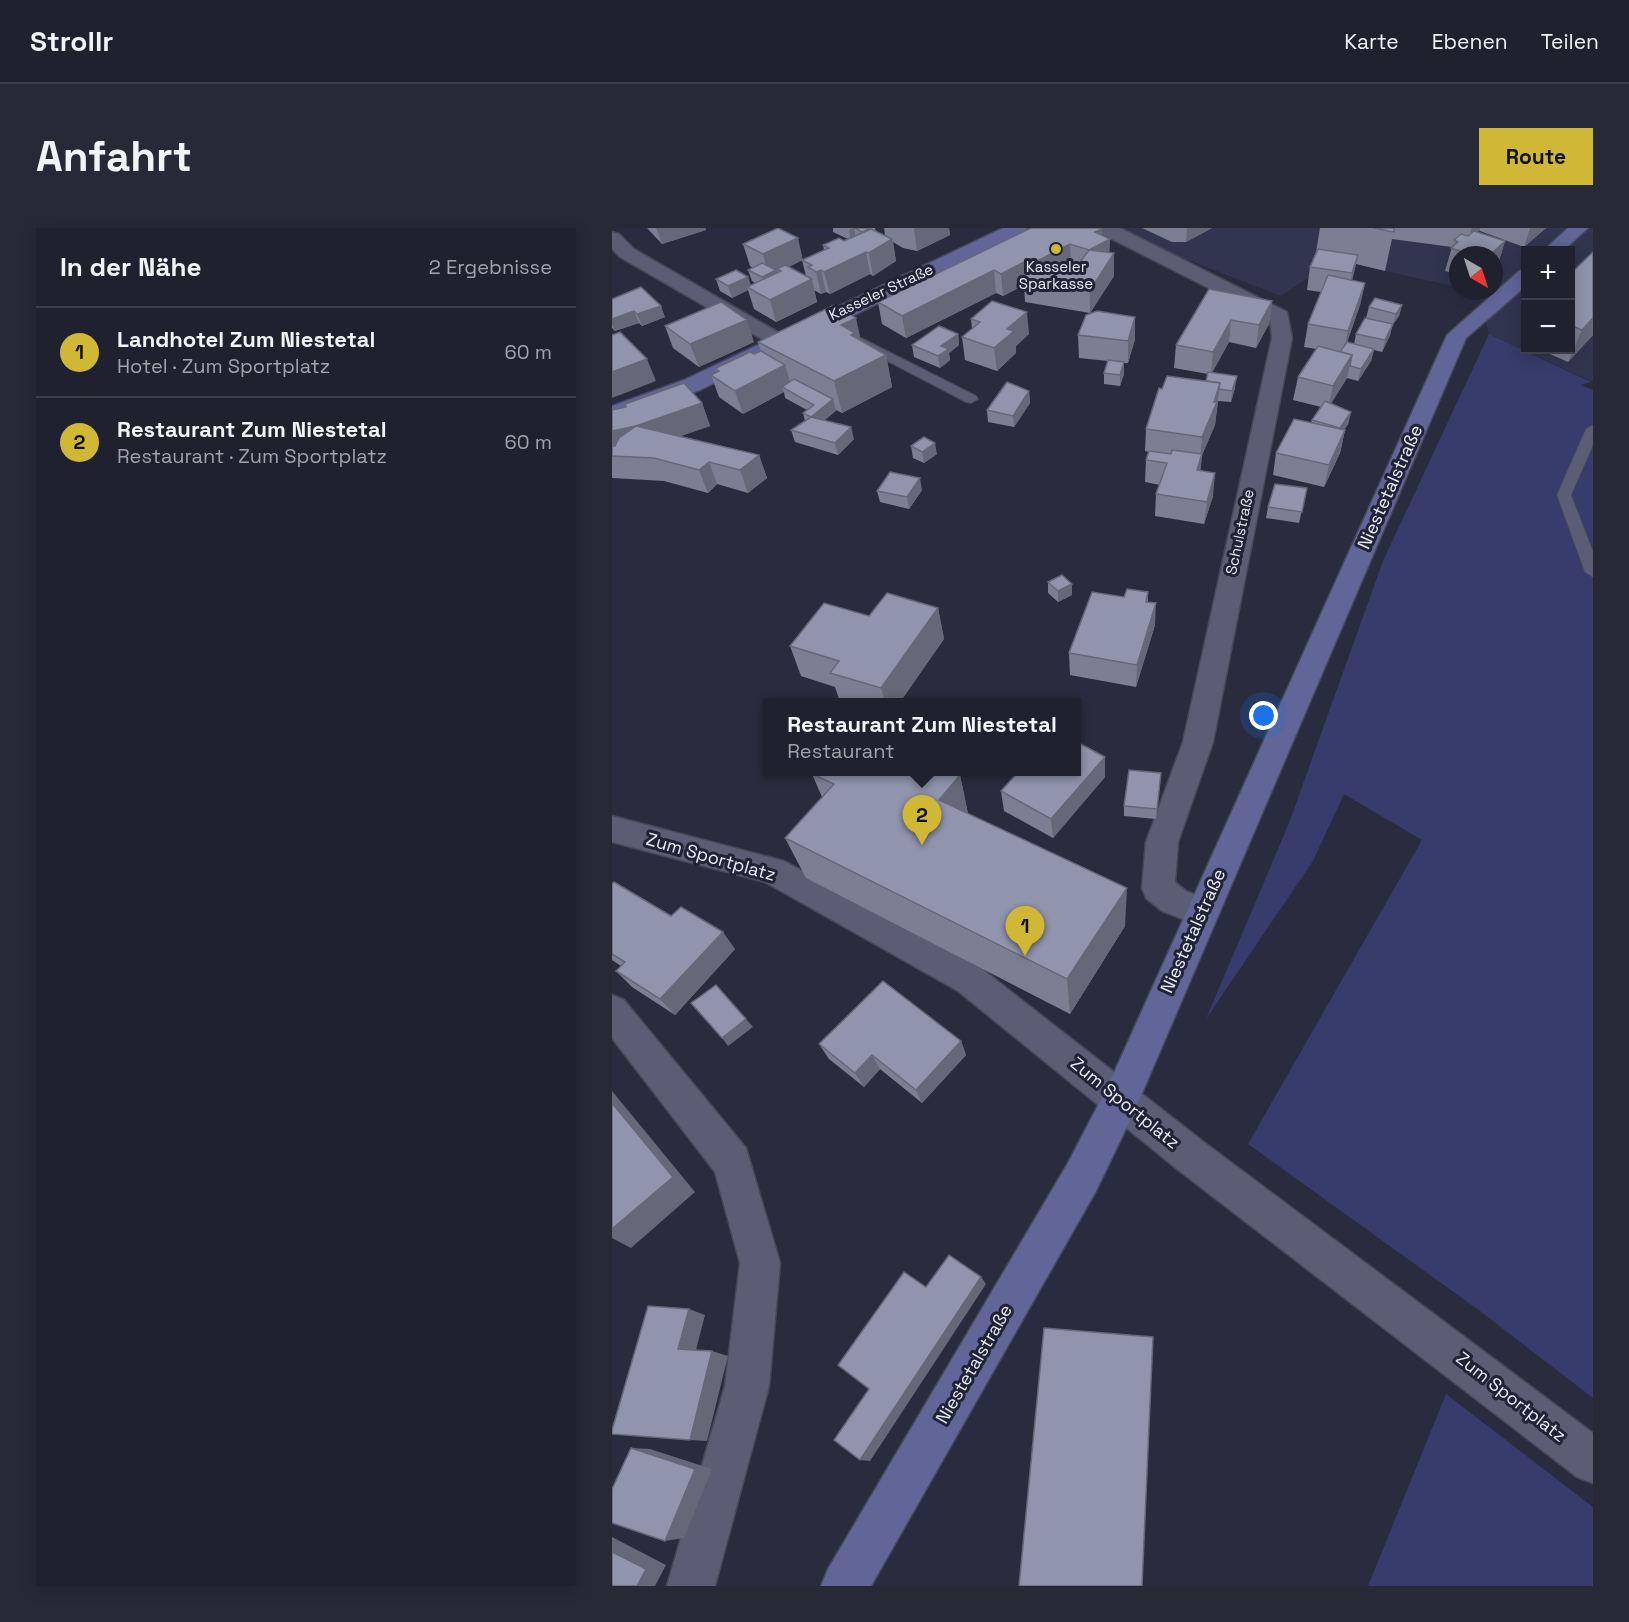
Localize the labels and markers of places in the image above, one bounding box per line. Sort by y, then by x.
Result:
marker: Kasseler Sparkasse [1049,242,1063,256]
place label: Kasseler Sparkasse [1019,257,1093,293]
pin: 2 [902,796,942,845]
pin: 1 [1006,906,1044,956]

